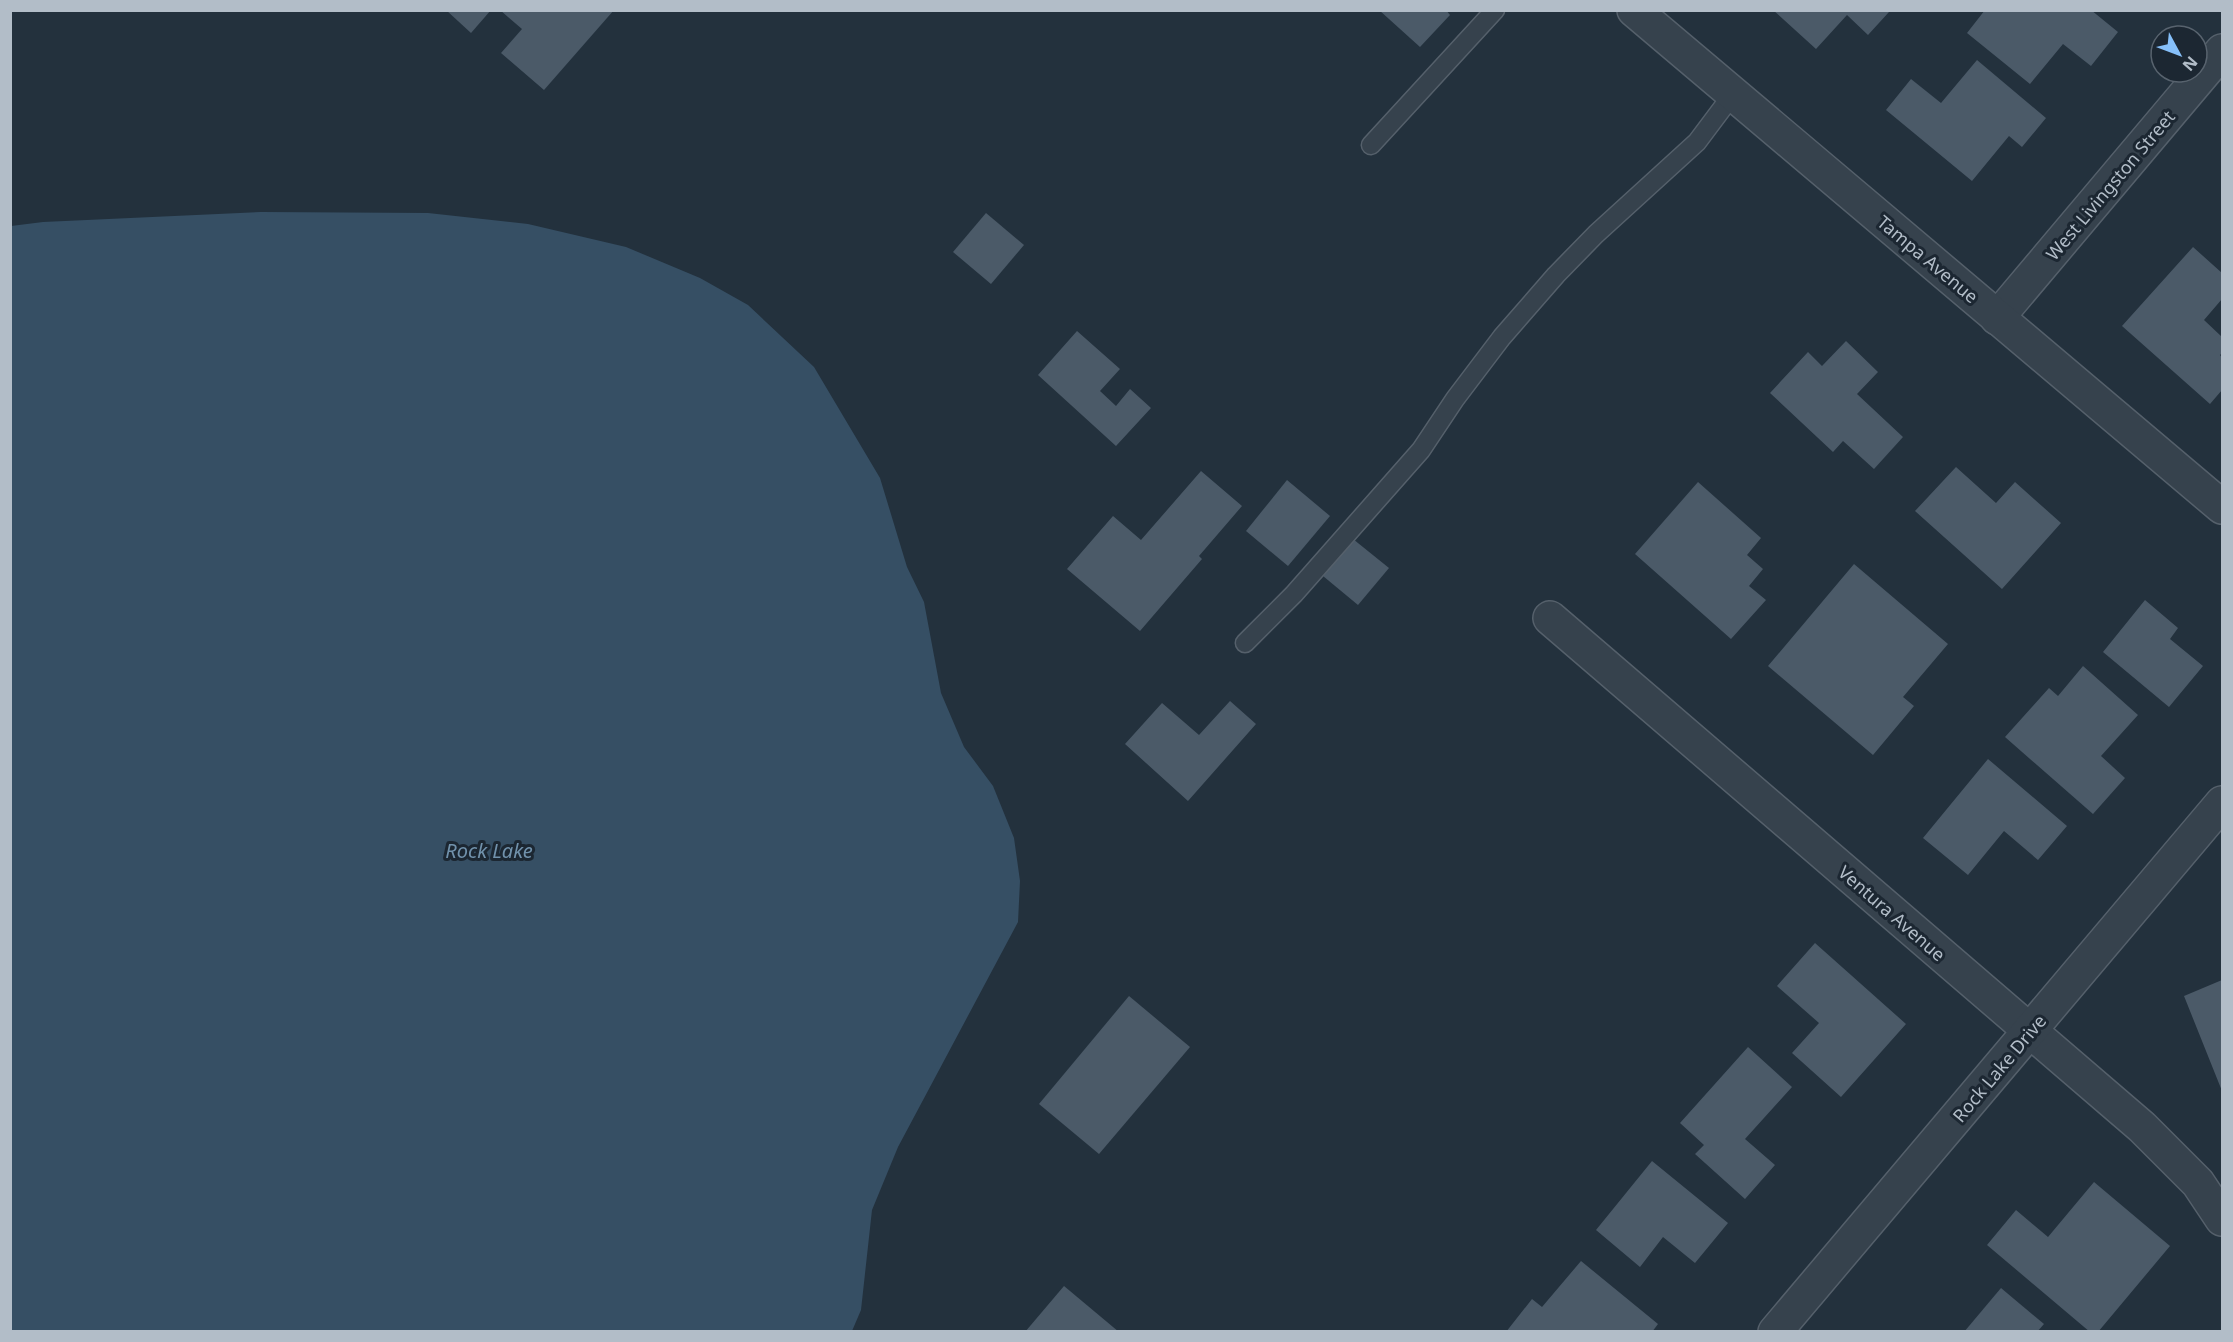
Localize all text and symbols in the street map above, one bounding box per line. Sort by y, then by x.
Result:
north arrow [2149,24,2209,84]
text: N [2178,52,2203,76]
street label: West Livingston Street [2040,105,2180,265]
street label: Tampa Avenue [1873,210,1983,308]
water label: Rock Lake [445,837,533,864]
street label: Ventura Avenue [1833,860,1951,966]
street label: Rock Lake Drive [1947,1009,2051,1127]

